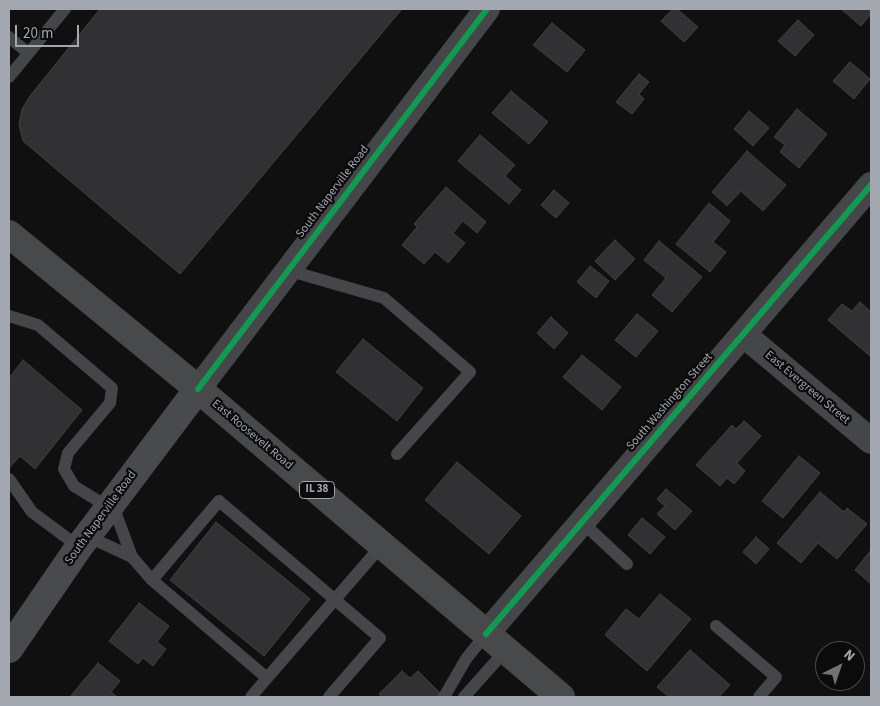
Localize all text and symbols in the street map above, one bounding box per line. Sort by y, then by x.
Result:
scale bar [18,15,81,47]
text: 20 m [23,23,53,44]
street label: South Naperville Road [294,143,372,241]
street label: East Evergreen Street [762,348,852,428]
street label: South Washington Street [624,350,716,454]
street label: East Roosevelt Road [209,397,295,473]
street label: South Naperville Road [62,468,140,568]
road number: IL 38 [300,482,334,498]
north arrow [815,641,865,691]
text: N [839,645,859,666]

